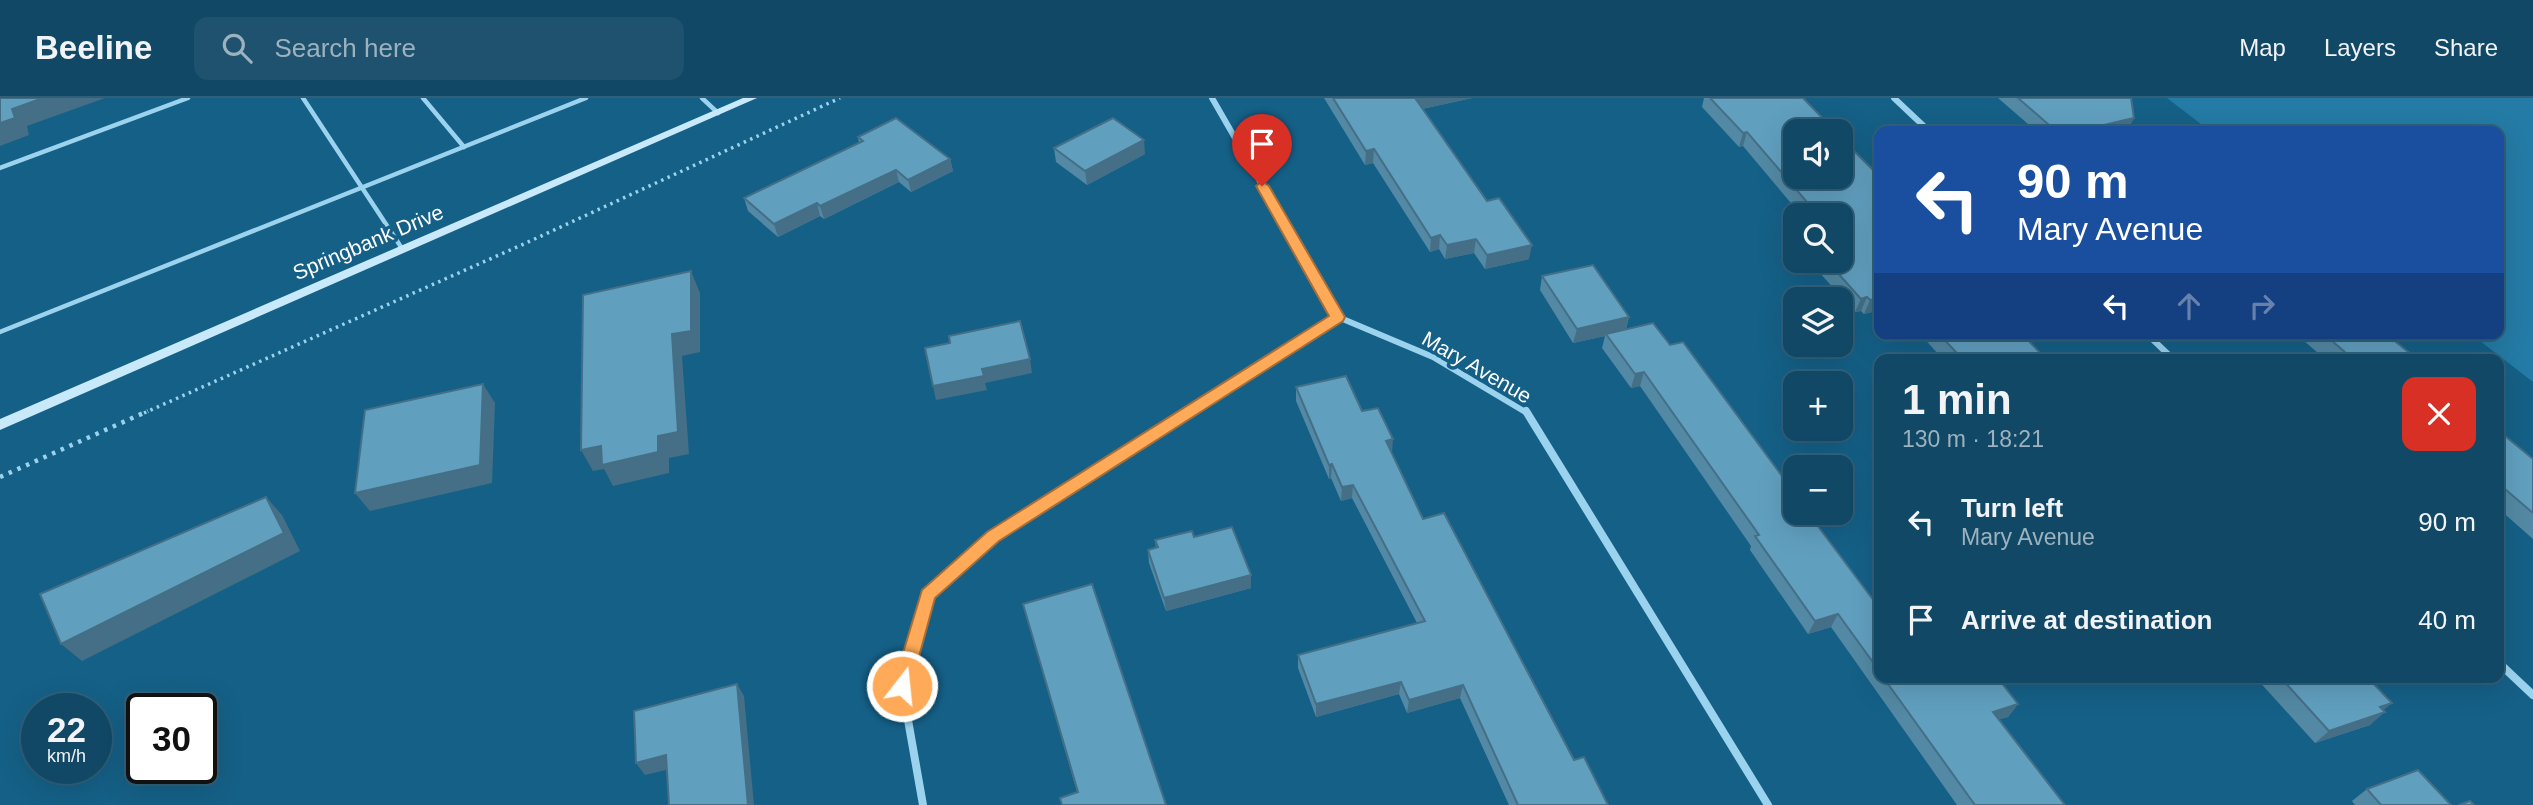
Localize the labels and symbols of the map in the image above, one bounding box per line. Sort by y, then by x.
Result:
pin [1232,114,1292,186]
street label: Springbank Drive [289,200,447,284]
street label: Mary Avenue [1418,326,1536,408]
position arrow [865,649,939,723]
speed limit sign: 30 [126,693,217,784]

